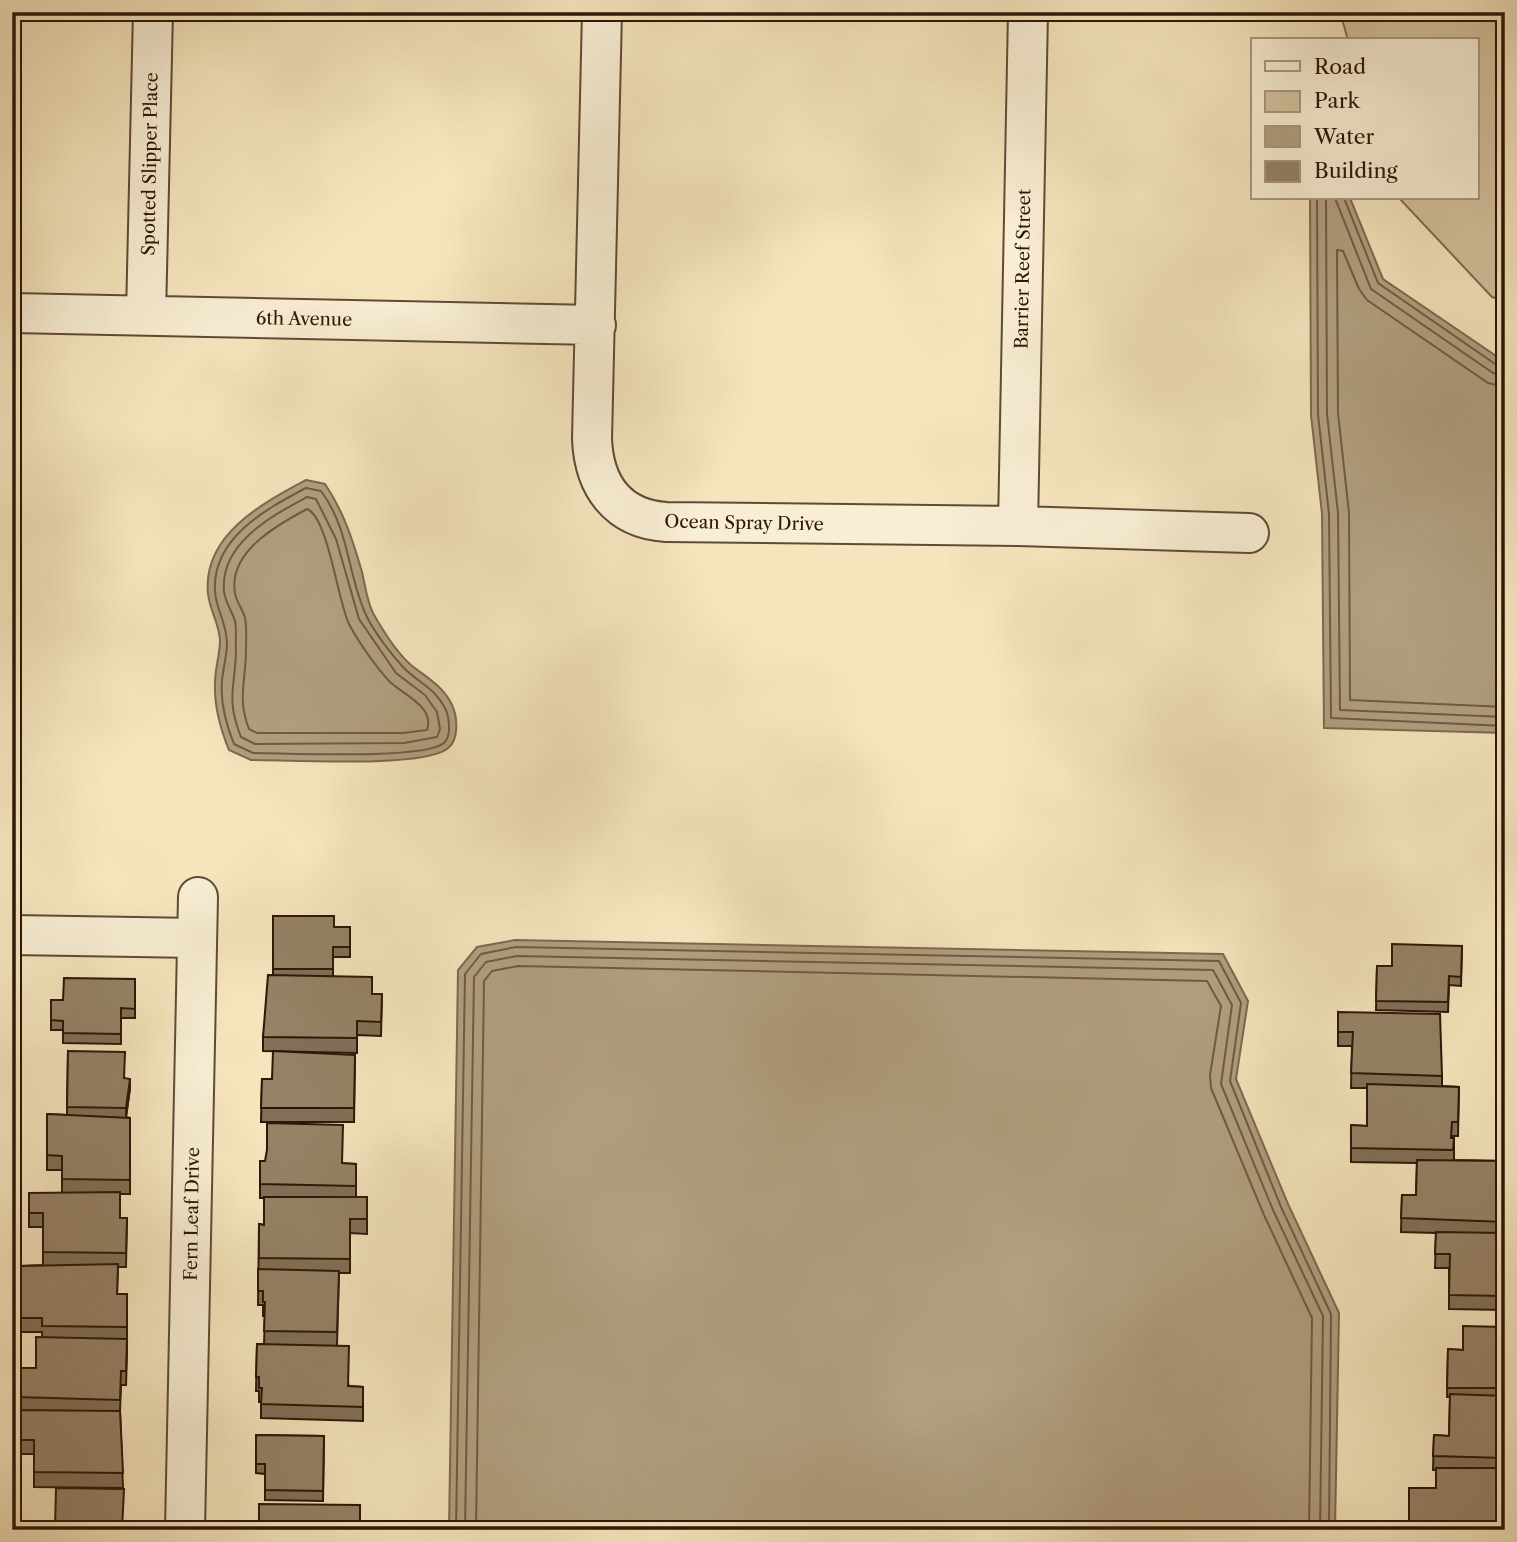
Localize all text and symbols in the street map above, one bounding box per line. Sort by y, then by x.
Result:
legend [1251,38,1478,200]
text: Road [1314,54,1366,79]
street label: Spotted Slipper Place [137,72,163,256]
text: Park [1314,88,1360,113]
text: Water [1313,124,1374,149]
text: Building [1314,158,1399,183]
street label: Barrier Reef Street [1011,188,1035,349]
street label: 6th Avenue [256,307,352,331]
street label: Ocean Spray Drive [664,511,824,535]
street label: Fern Leaf Drive [180,1147,204,1281]

